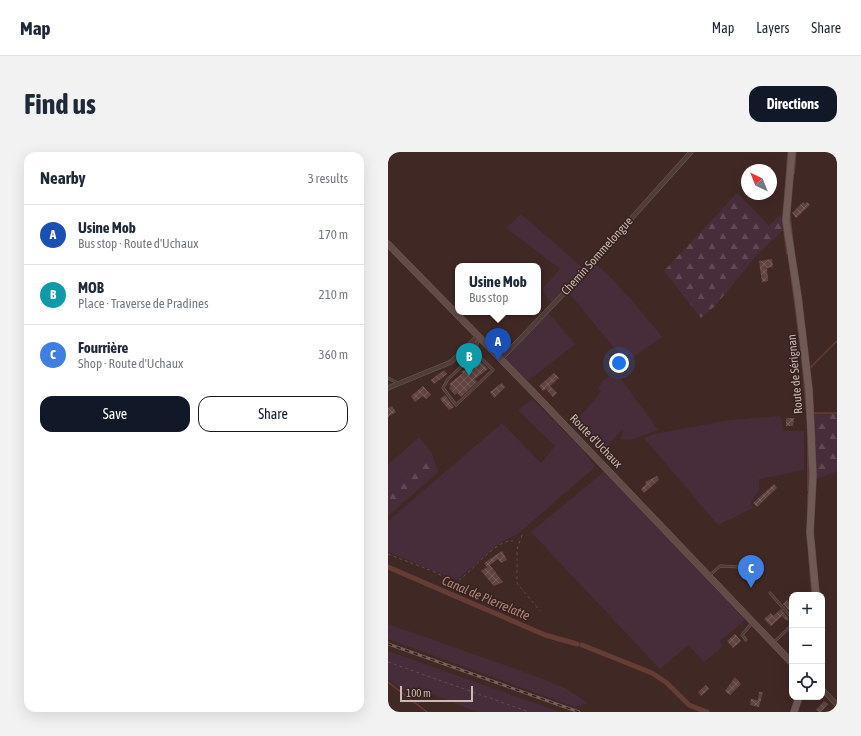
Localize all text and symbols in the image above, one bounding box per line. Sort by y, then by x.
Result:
text: Map [20,17,51,39]
text: Map [712,20,734,36]
text: Layers [756,20,789,36]
text: Share [811,20,841,36]
button: Directions [749,86,837,122]
text: Find us [24,88,96,120]
north arrow [741,164,777,200]
text: Nearby [40,168,86,188]
text: 3 results [308,171,348,186]
street label: Chemin Sommelongue [558,214,636,298]
text: Usine Mob [78,219,136,236]
text: A [50,227,56,242]
text: 170 m [319,227,348,242]
text: Bus stop · Route d'Uchaux [78,236,198,251]
popup [455,263,541,315]
text: Usine Mob [469,273,527,290]
text: MOB [78,279,104,296]
text: B [50,287,56,302]
text: 210 m [319,287,348,302]
text: Bus stop [469,290,508,305]
text: Place · Traverse de Pradines [78,296,208,311]
pin: A [485,328,511,361]
street label: Route de Sérignan [785,334,805,414]
text: Fourrière [78,339,128,356]
pin: B [456,343,482,376]
text: C [50,347,56,362]
text: 360 m [319,347,348,362]
your location [609,353,629,373]
text: Shop · Route d'Uchaux [78,356,183,371]
button: Save [40,396,190,432]
button: Share [198,396,348,432]
street label: Route d'Uchaux [567,411,625,471]
pin: C [738,555,764,588]
water label: Canal de Pierrelatte [440,573,532,623]
map controls [789,592,825,700]
button: + [789,592,825,628]
button: − [789,628,825,664]
button: locate [789,664,825,700]
scale bar [400,684,473,703]
text: 100 m [406,687,431,699]

